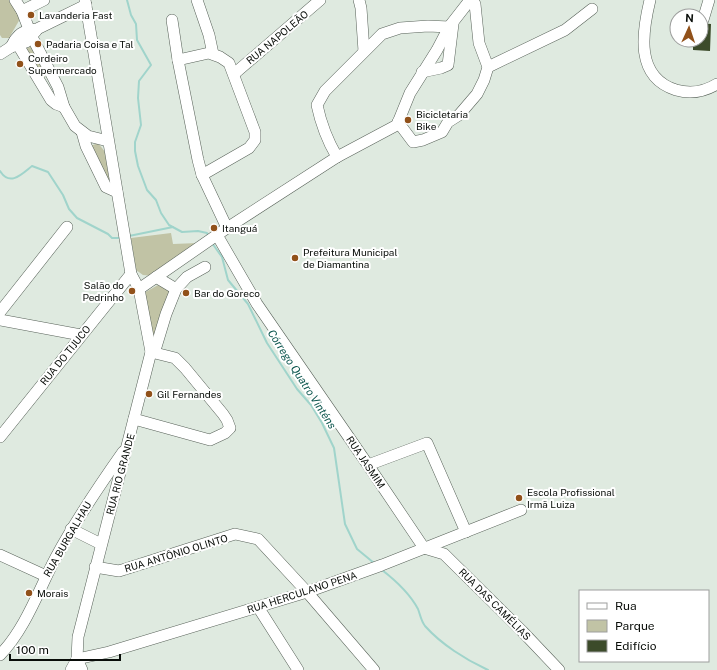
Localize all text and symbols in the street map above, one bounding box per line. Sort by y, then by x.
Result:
street label: RUA NAPOLEÃO [244,8,310,66]
north arrow [669,8,709,48]
place label: Lavanderia Fast [39,9,112,21]
marker: Lavanderia Fast [26,10,36,20]
text: N [685,12,694,24]
place label: Padaria Coisa e Tal [46,38,133,50]
marker: Padaria Coisa e Tal [33,39,43,49]
place label: Cordeiro Supermercado [28,52,97,76]
marker: Cordeiro Supermercado [15,59,25,69]
place label: Bicicletaria Bike [416,108,468,132]
marker: Bicicletaria Bike [403,115,413,125]
place label: Itanguá [222,222,257,234]
marker: Itanguá [209,223,219,233]
place label: Prefeitura Municipal de Diamantina [303,246,397,270]
marker: Prefeitura Municipal de Diamantina [290,253,300,263]
place label: Salão do Pedrinho [82,279,124,303]
marker: Salão do Pedrinho [127,286,137,296]
place label: Bar do Goreco [194,287,260,299]
marker: Bar do Goreco [181,288,191,298]
street label: RUA DO TIJUCO [37,323,93,387]
water label: Córrego Quatro Vinténs [265,327,339,431]
place label: Gil Fernandes [157,388,221,400]
marker: Gil Fernandes [144,389,154,399]
street label: RUA RIO GRANDE [103,432,137,516]
street label: RUA JASMIM [344,434,388,490]
place label: Escola Profissional Irmã Luiza [527,486,615,510]
marker: Escola Profissional Irmã Luiza [514,493,524,503]
street label: RUA BURGALHAU [41,499,93,579]
street label: RUA ANTÔNIO OLINTO [123,532,229,574]
street label: RUA DAS CAMÉLIAS [457,566,534,643]
street label: RUA HERCULANO PENA [246,569,358,615]
place label: Morais [37,587,68,599]
marker: Morais [24,588,34,598]
legend [579,590,709,662]
text: Rua [615,599,637,613]
text: Parque [615,619,655,633]
scale bar [10,636,120,662]
text: Edifício [615,639,657,653]
text: 100 m [16,643,49,657]

